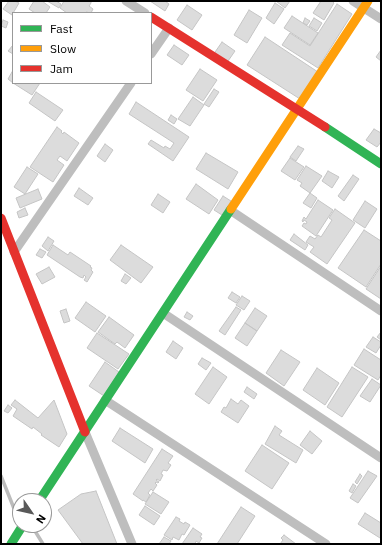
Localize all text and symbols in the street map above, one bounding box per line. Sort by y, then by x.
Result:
legend [12,12,152,84]
text: Fast [50,21,73,36]
text: Slow [50,41,76,56]
text: Jam [50,61,73,76]
north arrow [12,493,52,533]
text: N [33,512,49,526]

